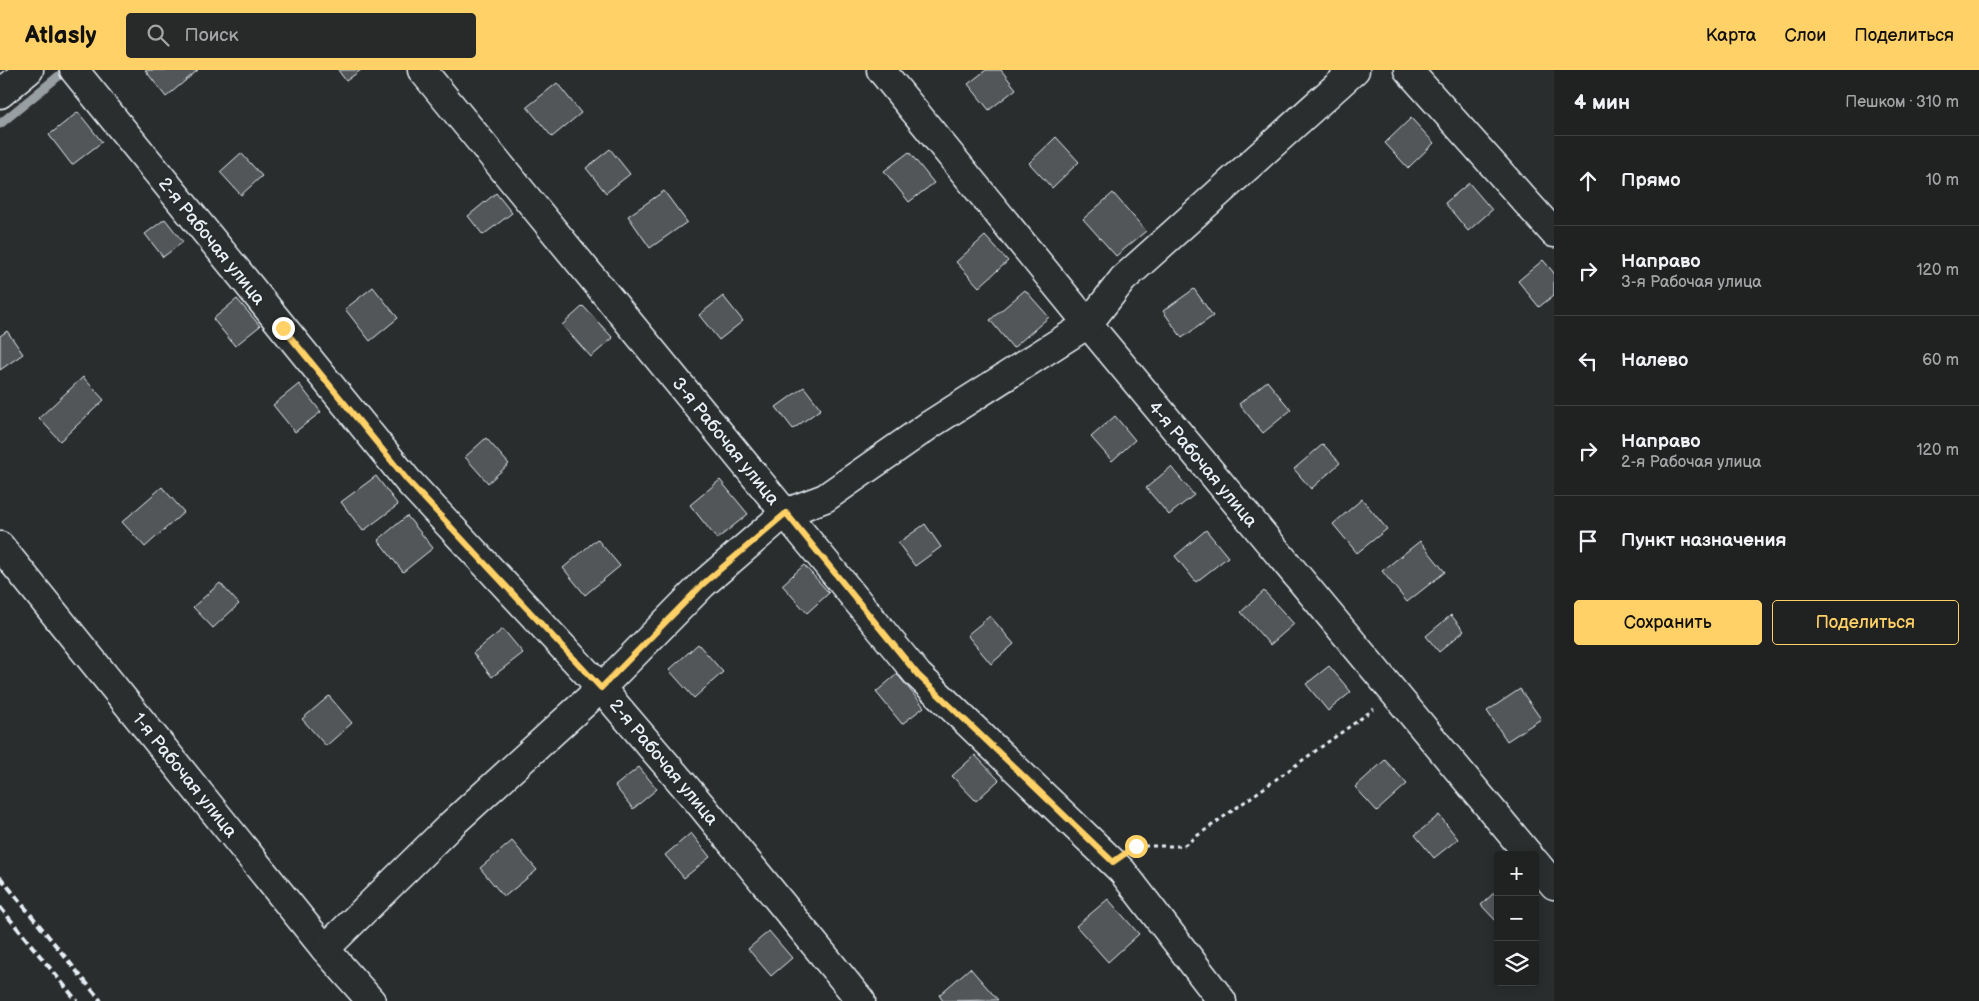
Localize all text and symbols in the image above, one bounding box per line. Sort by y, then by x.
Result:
search box [126,13,476,58]
text: Atlasly [25,21,96,50]
icon: search [144,21,172,49]
text: Поиск [184,24,239,47]
text: Карта [1706,25,1756,46]
text: Слои [1784,25,1826,46]
text: Поделиться [1854,25,1954,46]
text: 4 мин [1574,90,1630,115]
text: Пешком · 310 m [1845,93,1959,112]
icon: ahead [1574,167,1602,195]
text: Прямо [1621,169,1681,192]
text: 10 m [1926,171,1959,190]
street label: 2-я Рабочая улица [154,173,270,310]
text: Направо [1621,250,1701,273]
icon: right [1574,257,1602,285]
text: 120 m [1916,261,1959,280]
text: 3-я Рабочая улица [1621,273,1762,292]
route end [272,317,295,340]
icon: left [1574,347,1602,375]
text: Налево [1621,349,1688,372]
text: 60 m [1922,351,1959,370]
street label: 3-я Рабочая улица [668,373,784,510]
street label: 4-я Рабочая улица [1144,397,1262,532]
text: Направо [1621,430,1701,453]
icon: right [1574,437,1602,465]
text: 120 m [1916,441,1959,460]
text: 2-я Рабочая улица [1621,453,1761,472]
icon: arrive [1574,527,1602,555]
text: Пункт назначения [1621,529,1786,552]
button: Сохранить [1574,600,1762,645]
button: Поделиться [1772,600,1959,645]
street label: 2-я Рабочая улица [605,695,723,830]
street label: 1-я Рабочая улица [128,709,242,842]
route start [1125,835,1148,858]
map controls [1494,851,1539,986]
button: + [1494,851,1539,896]
button: − [1494,896,1539,941]
button: layers [1494,941,1539,986]

